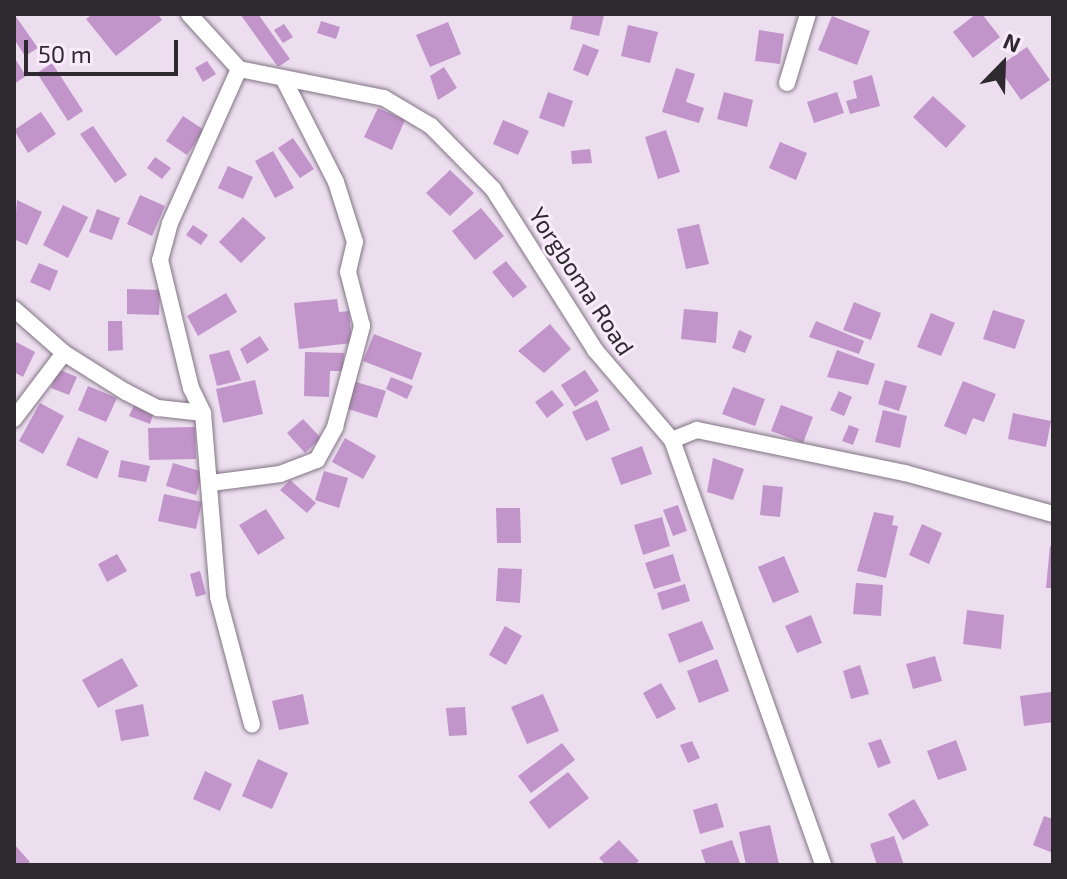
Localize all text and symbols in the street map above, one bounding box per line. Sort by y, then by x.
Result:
scale bar [28,24,182,74]
north arrow [963,24,1043,104]
text: N [1000,27,1025,57]
text: 50 m [38,39,92,68]
street label: Yorgboma Road [523,202,641,360]

